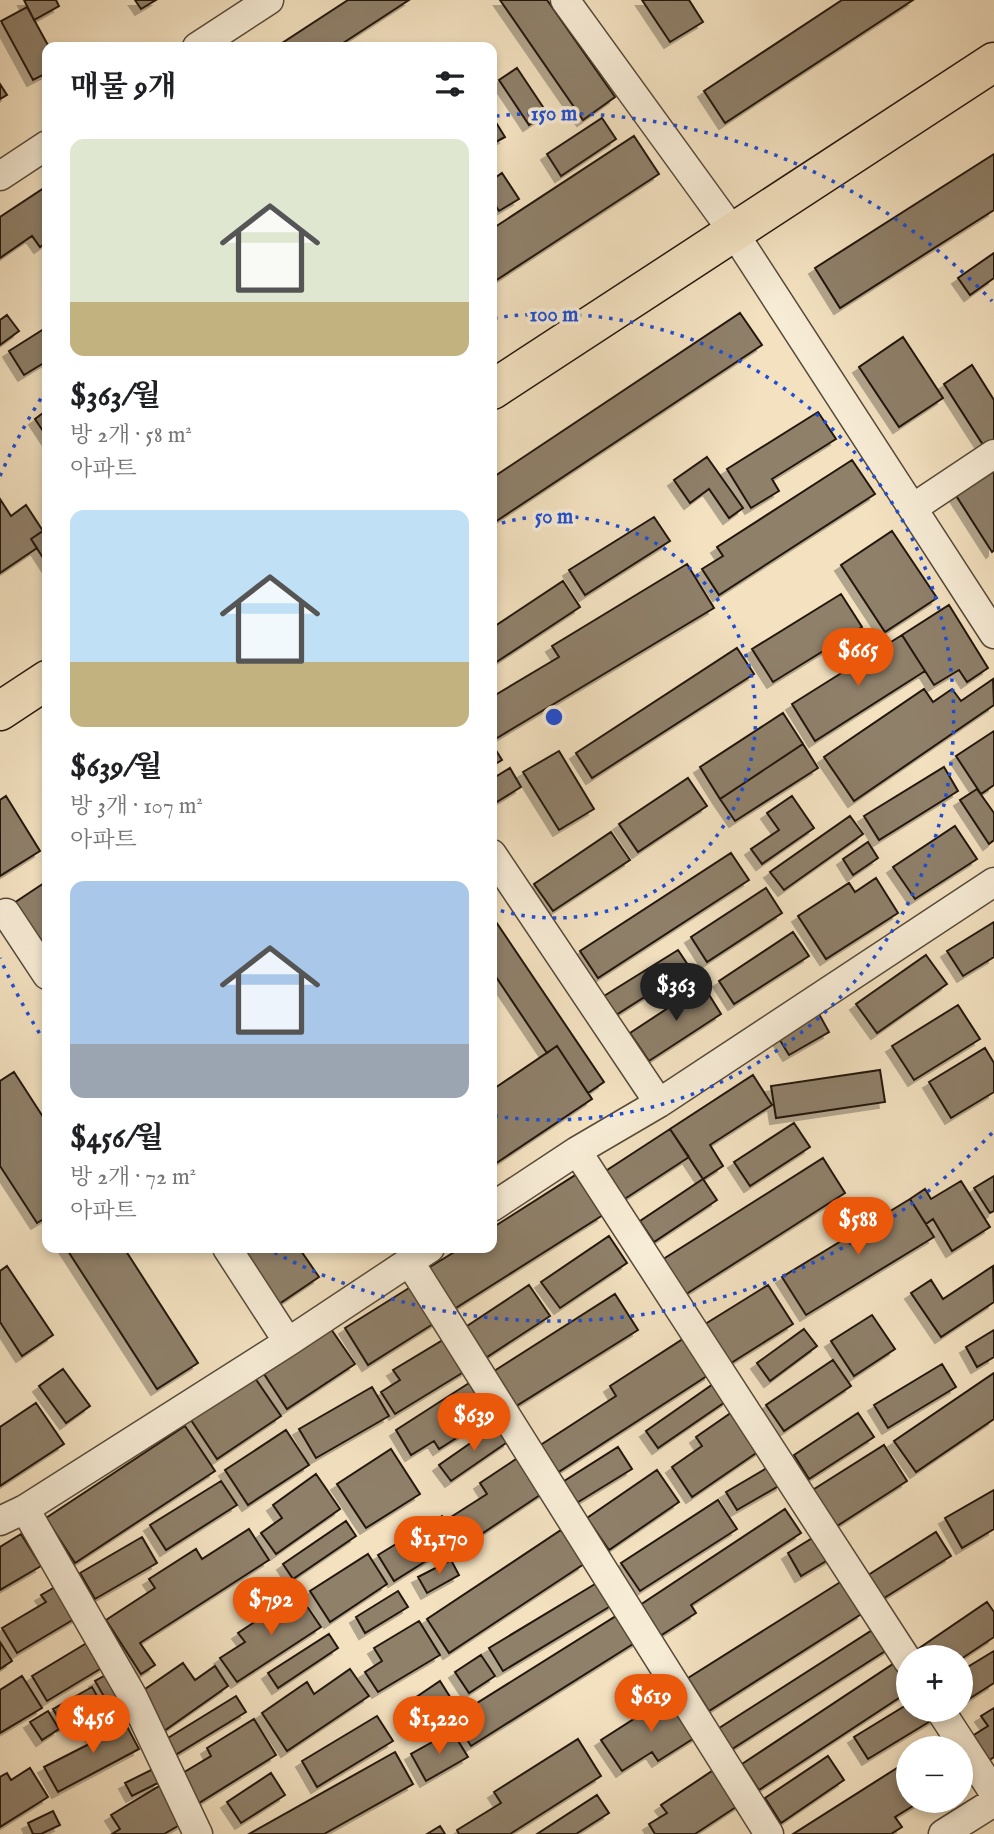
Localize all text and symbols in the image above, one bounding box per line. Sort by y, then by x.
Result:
icon: filters [431,65,469,103]
text: 매물 9개 [70,69,177,107]
text: 150 m [531,101,578,128]
icon: home [207,185,333,311]
text: 100 m [529,302,579,329]
text: $363/월 [70,378,161,416]
text: 방 2개 · 58 m² [70,421,192,450]
text: 아파트 [70,455,137,484]
text: 50 m [535,504,574,531]
icon: home [207,556,333,682]
pin: $665 [817,628,899,688]
text: $665 [838,636,878,665]
centre of rings [542,705,566,729]
text: $639/월 [70,749,163,787]
text: 방 3개 · 107 m² [70,792,203,821]
text: 아파트 [70,826,137,855]
icon: home [207,927,333,1053]
pin: $363 [635,964,717,1023]
text: $363 [656,971,696,1000]
text: $456/월 [70,1120,164,1158]
text: 방 2개 · 72 m² [70,1163,196,1192]
text: 아파트 [70,1197,137,1226]
pin: $588 [817,1198,899,1257]
text: $588 [838,1205,878,1234]
pin: $639 [433,1394,515,1453]
text: $639 [453,1401,495,1430]
pin: $1,170 [382,1516,496,1576]
text: $1,170 [410,1524,468,1553]
pin: $792 [230,1578,312,1637]
text: $792 [249,1585,293,1614]
map controls [896,1645,973,1813]
button: + [896,1645,973,1722]
pin: $619 [610,1674,692,1734]
text: $619 [631,1682,671,1711]
pin: $456 [52,1696,134,1755]
pin: $1,220 [382,1696,496,1756]
text: $456 [72,1703,114,1732]
text: $1,220 [409,1704,469,1733]
button: − [896,1736,973,1813]

